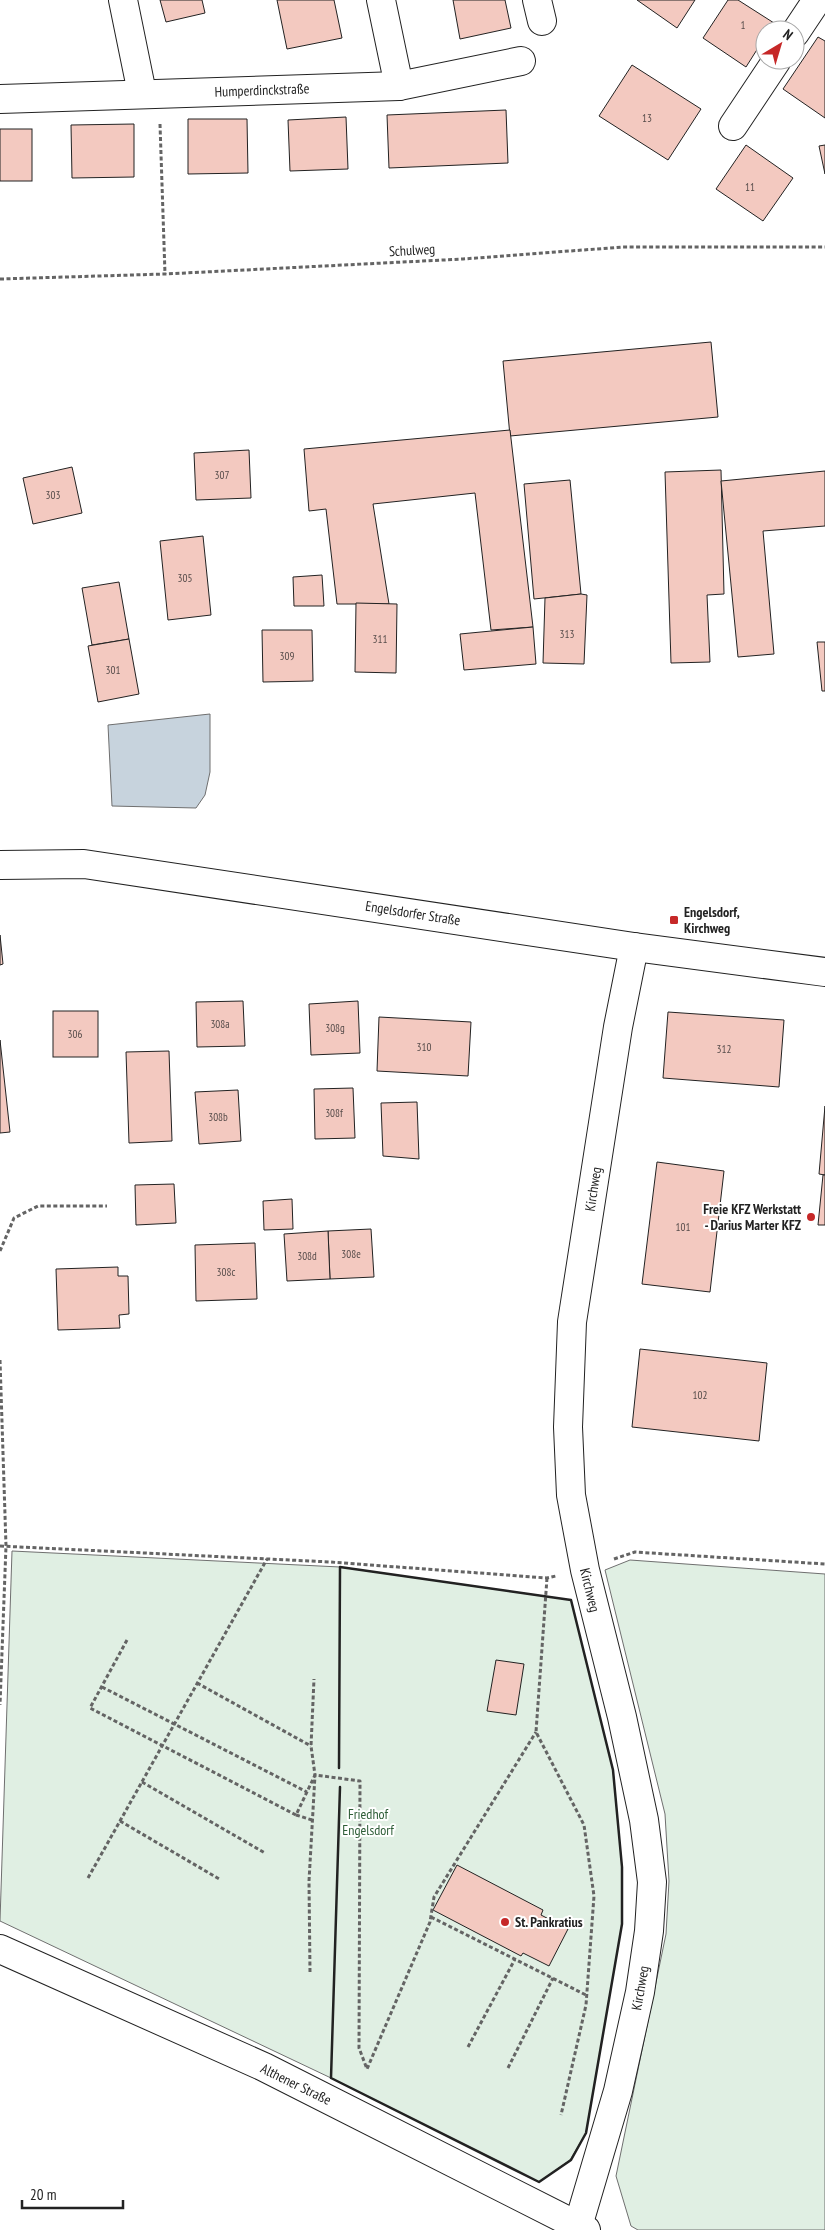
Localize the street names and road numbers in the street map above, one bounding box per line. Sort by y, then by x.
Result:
street label: Humperdinckstraße [214,79,310,101]
street label: Schulweg [388,240,436,260]
street label: Engelsdorfer Straße [364,897,462,929]
street label: Kirchweg [581,1165,605,1213]
street label: Kirchweg [576,1566,604,1614]
street label: Kirchweg [627,1964,653,2012]
street label: Althener Straße [258,2059,334,2109]

